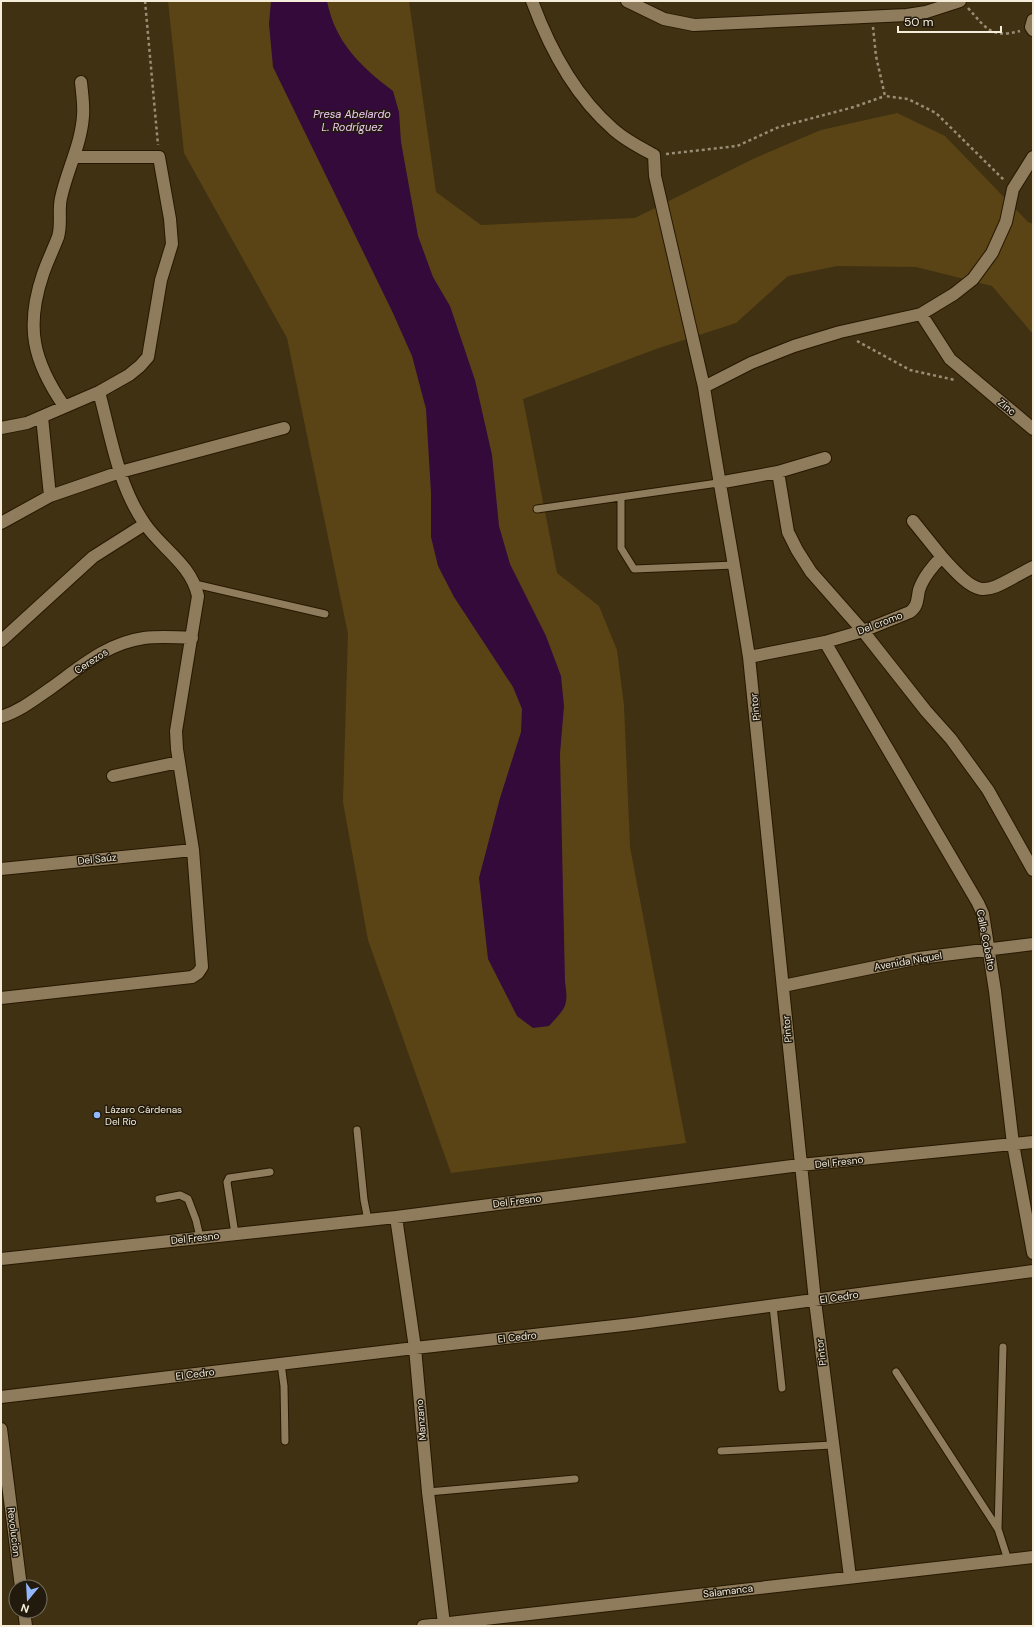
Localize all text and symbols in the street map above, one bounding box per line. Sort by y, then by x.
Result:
scale bar [898,8,1001,34]
text: 50 m [904,14,933,30]
water label: Presa Abelardo L. Rodríguez [313,107,391,134]
street label: Zinc [995,396,1019,418]
street label: Del cromo [856,608,905,638]
street label: Cerezos [72,645,110,677]
street label: Pintor [747,692,763,721]
street label: Del Saúz [77,850,117,868]
street label: Calle Cobalto [974,908,998,972]
street label: Avenida Niquel [873,949,943,973]
street label: Pintor [779,1015,795,1043]
place label: Lázaro Cárdenas Del Río [105,1103,182,1128]
marker: Lázaro Cárdenas Del Río [92,1110,102,1120]
street label: Del Fresno [814,1153,864,1171]
street label: Del Fresno [492,1192,542,1210]
street label: Del Fresno [170,1229,220,1247]
street label: El Cedro [819,1288,859,1306]
street label: El Cedro [497,1328,537,1346]
street label: Pintor [813,1337,829,1366]
street label: El Cedro [175,1365,215,1383]
street label: Manzano [413,1399,429,1441]
street label: Revolucion [5,1506,24,1558]
north arrow [8,1579,48,1619]
street label: Salamanca [702,1581,754,1601]
text: N [19,1601,31,1616]

